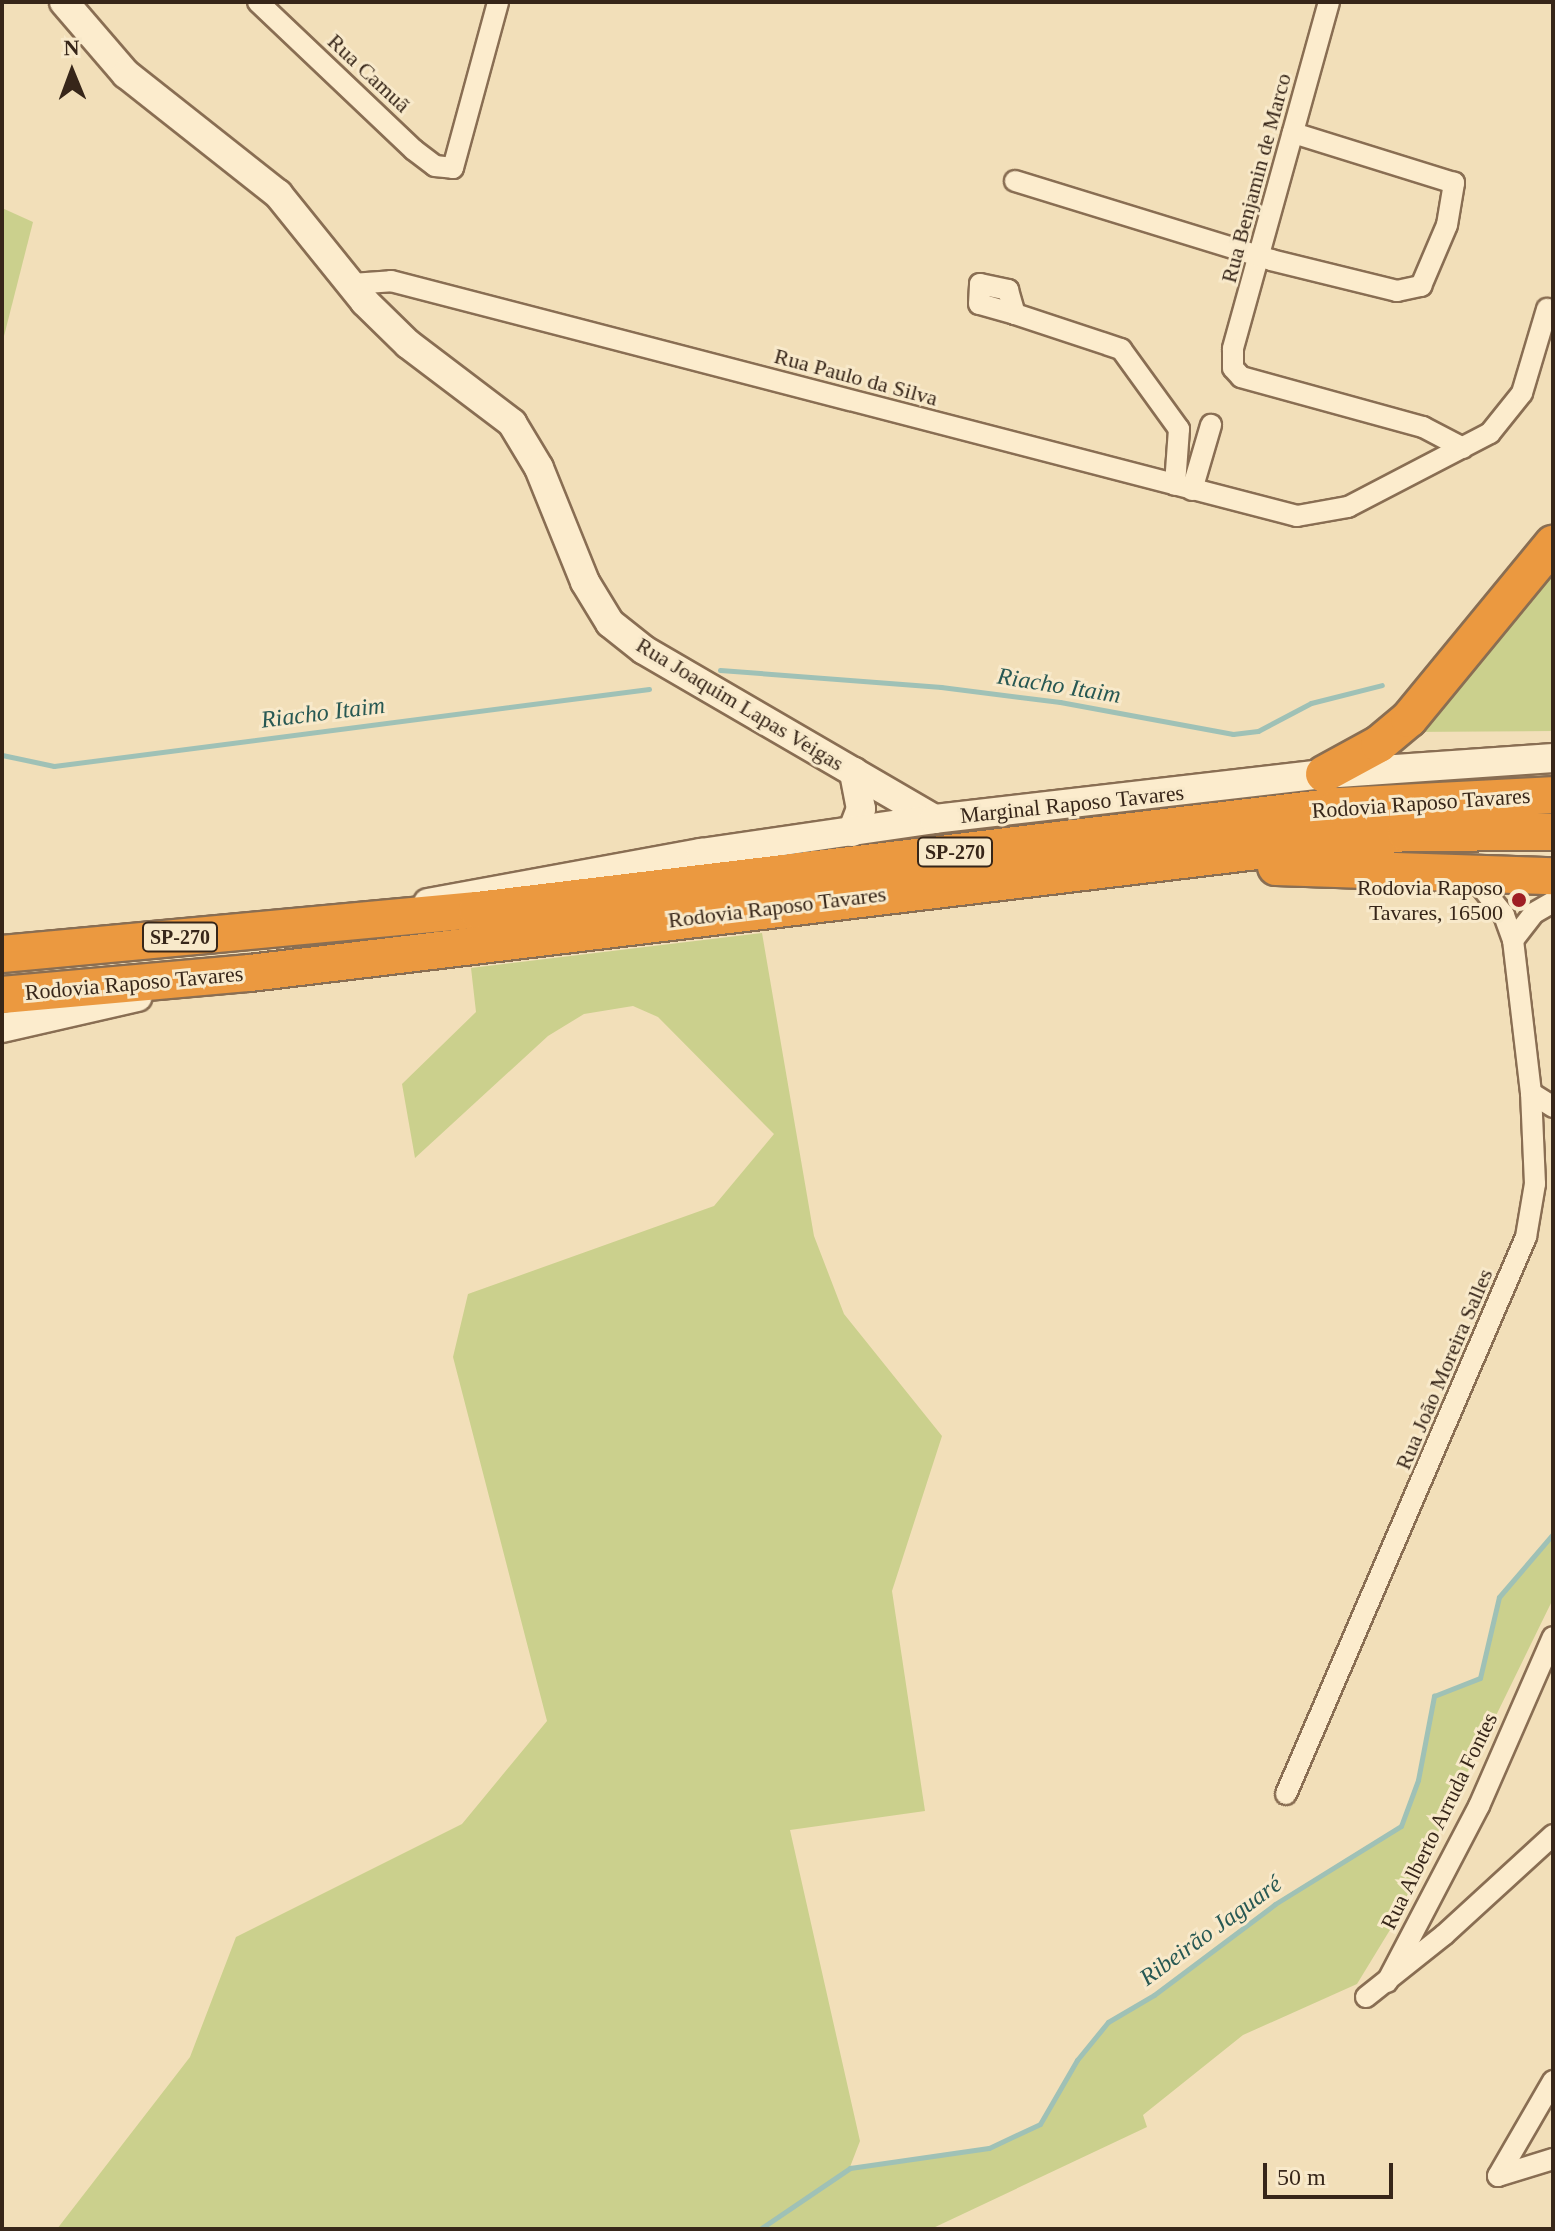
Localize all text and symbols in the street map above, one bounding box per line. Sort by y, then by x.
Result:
street label: Rua Camuã [322,28,416,118]
north arrow [32,32,112,112]
text: N [63,35,80,60]
street label: Rua Benjamin de Marco [1215,70,1297,286]
street label: Rua Paulo da Silva [771,343,941,411]
street label: Rua Joaquim Lapas Veigas [631,631,849,777]
water label: Riacho Itaim [995,662,1123,710]
water label: Riacho Itaim [259,691,387,735]
street label: Marginal Raposo Tavares [959,779,1185,829]
street label: Rodovia Raposo Tavares [1311,782,1531,824]
road number: SP-270 [917,836,993,868]
place label: Rodovia Raposo Tavares, 16500 [1357,874,1503,926]
street label: Rodovia Raposo Tavares [666,881,888,933]
marker: Rodovia Raposo Tavares, 16500 [1510,891,1528,909]
road number: SP-270 [142,921,218,953]
street label: Rodovia Raposo Tavares [23,960,245,1006]
street label: Rua João Moreira Salles [1390,1265,1498,1473]
street label: Rua Alberto Arruda Fontes [1375,1707,1503,1935]
water label: Ribeirão Jaguaré [1134,1870,1288,1992]
scale bar [1267,2147,1397,2197]
text: 50 m [1277,2164,1326,2190]

